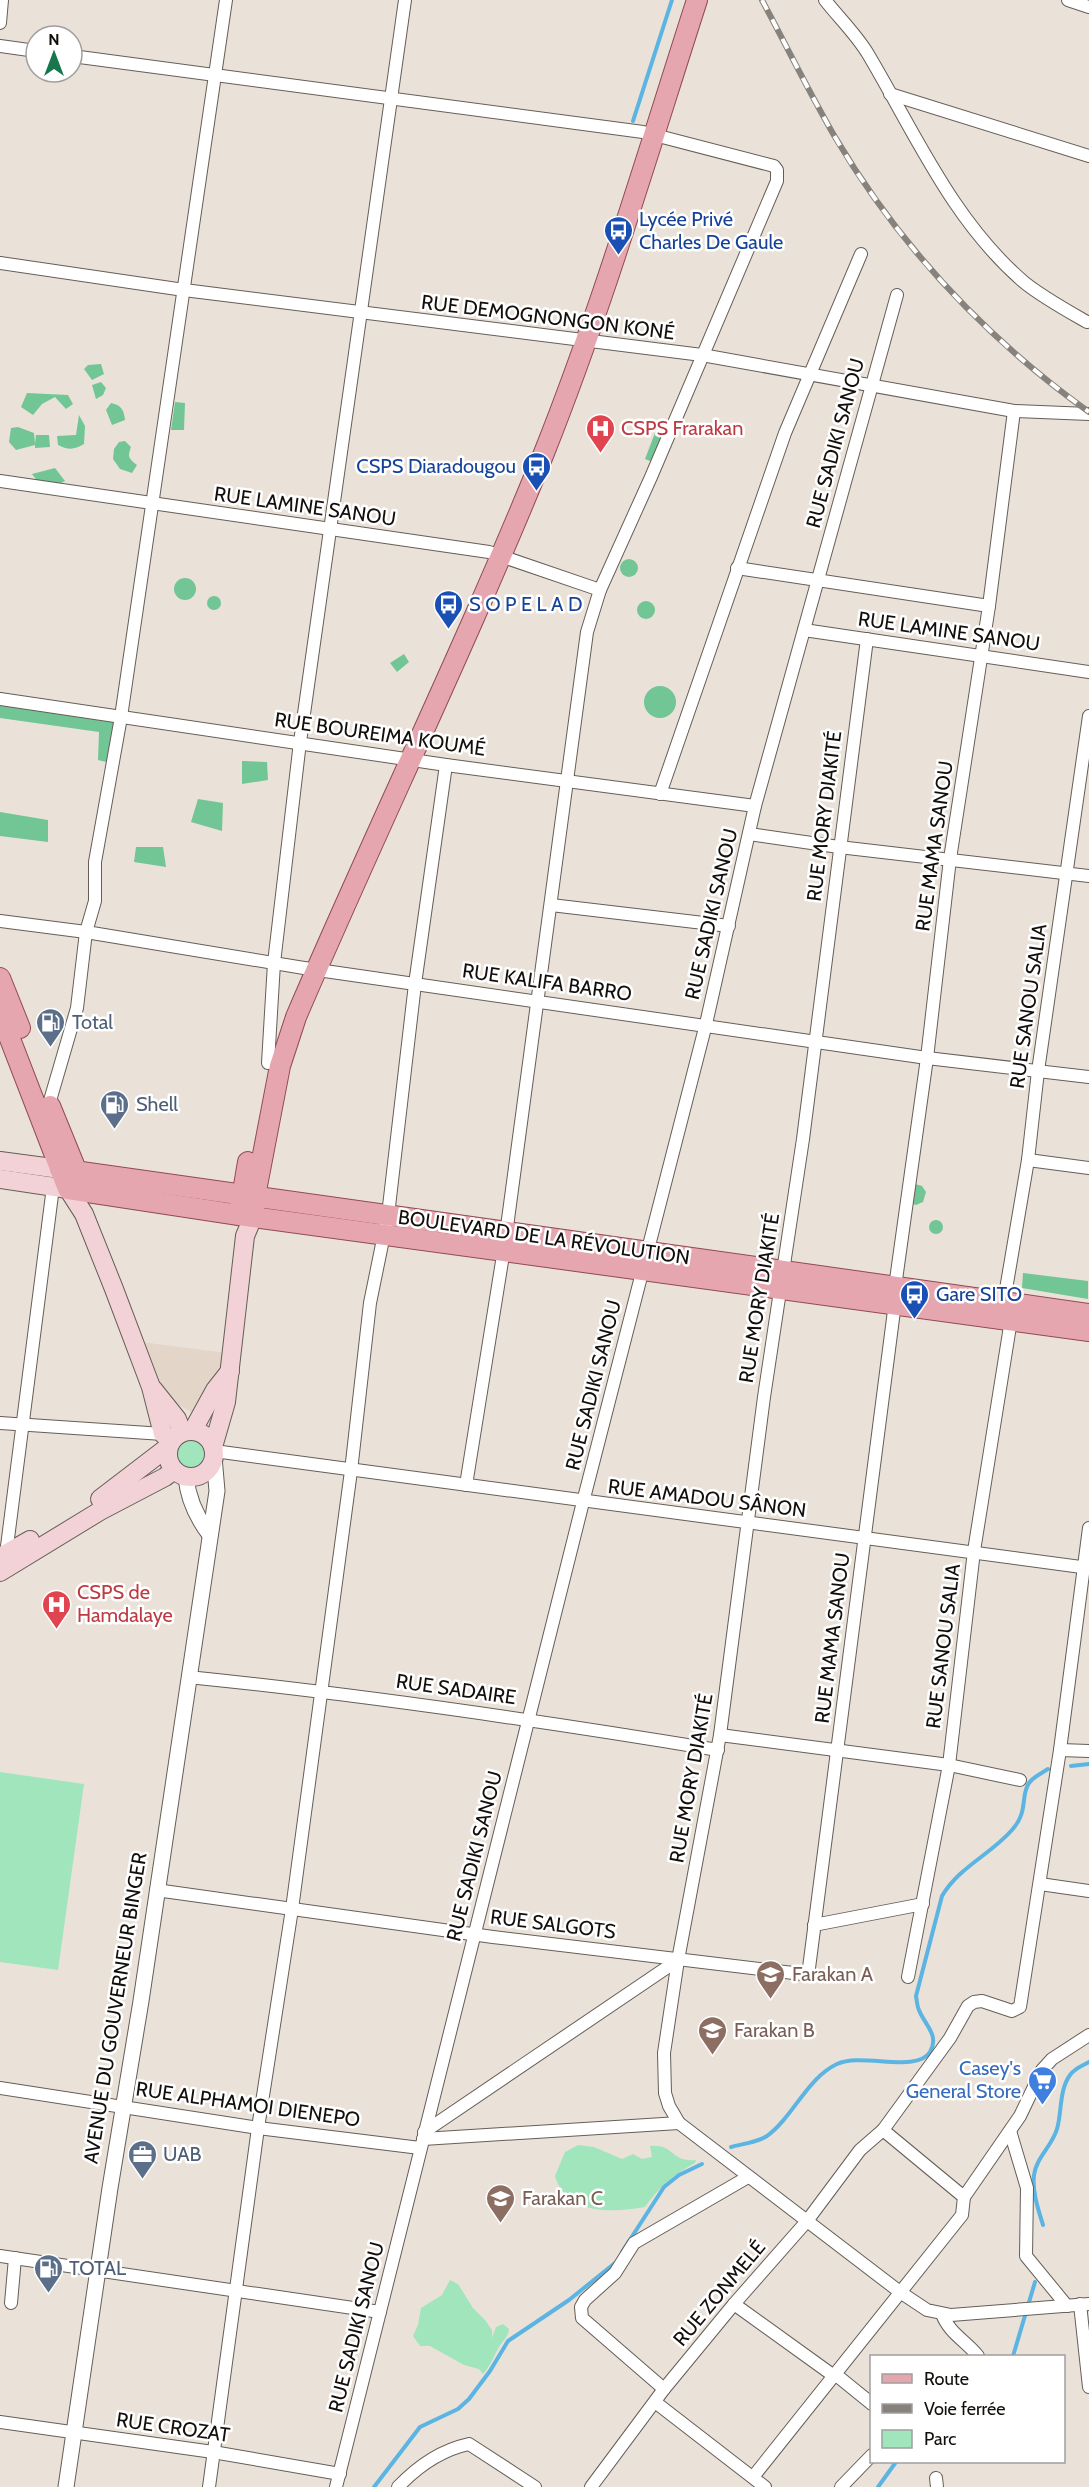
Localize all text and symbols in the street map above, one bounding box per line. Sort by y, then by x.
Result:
north arrow [24,24,84,84]
text: N [48,30,60,49]
place label: Lycée Privé Charles De Gaule [639,207,783,254]
bus stop icon: Lycée Privé Charles De Gaule [602,214,634,256]
street label: RUE DEMOGNONGON KONÉ [420,290,676,344]
street label: RUE SADIKI SANOU [801,356,869,530]
hospital icon: CSPS Frarakan [584,412,616,454]
place label: CSPS Frarakan [621,416,743,440]
bus stop icon: CSPS Diaradougou [521,450,553,492]
place label: CSPS Diaradougou [356,454,516,478]
street label: RUE LAMINE SANOU [213,481,397,531]
bus stop icon: S O P E L A D [432,588,464,630]
place label: S O P E L A D [469,592,582,616]
street label: RUE LAMINE SANOU [857,606,1041,656]
street label: RUE BOUREIMA KOUMÉ [273,707,487,761]
street label: RUE MORY DIAKITÉ [802,729,846,903]
street label: RUE MAMA SANOU [910,759,958,933]
street label: RUE SADIKI SANOU [680,826,742,1002]
street label: RUE SANOU SALIA [1005,921,1052,1090]
street label: RUE KALIFA BARRO [461,958,633,1006]
fuel station icon: Total [35,1006,67,1048]
place label: Total [72,1010,113,1034]
fuel station icon: Shell [99,1088,131,1130]
place label: Shell [136,1092,178,1116]
street label: BOULEVARD DE LA RÉVOLUTION [397,1205,691,1269]
street label: RUE MORY DIAKITÉ [734,1211,784,1385]
bus stop icon: Gare SITO [899,1278,931,1320]
place label: Gare SITO [936,1282,1022,1306]
street label: RUE SADIKI SANOU [560,1297,626,1473]
street label: RUE AMADOU SÂNON [607,1474,807,1522]
street label: RUE MAMA SANOU [810,1551,854,1725]
street label: RUE SANOU SALIA [921,1561,965,1730]
place label: CSPS de Hamdalaye [77,1580,173,1627]
hospital icon: CSPS de Hamdalaye [40,1588,72,1630]
street label: RUE SADAIRE [394,1669,518,1709]
street label: RUE MORY DIAKITÉ [664,1691,718,1865]
street label: RUE SADIKI SANOU [441,1768,507,1944]
street label: AVENUE DU GOUVERNEUR BINGER [79,1851,151,2165]
street label: RUE SALGOTS [489,1904,617,1944]
school or university icon: Farakan A [755,1958,787,2000]
place label: Farakan A [792,1962,874,1986]
school or university icon: Farakan B [697,2014,729,2056]
place label: Farakan B [734,2018,815,2042]
place label: Casey's General Store [906,2056,1021,2103]
supermarket icon: Casey's General Store [1026,2064,1058,2106]
street label: RUE ALPHAMOI DIENEPO [134,2076,362,2132]
office icon: UAB [126,2138,158,2180]
place label: UAB [163,2142,201,2166]
school or university icon: Farakan C [485,2182,517,2224]
place label: Farakan C [522,2186,603,2210]
street label: RUE ZONMELÉ [668,2235,770,2351]
street label: RUE SADIKI SANOU [323,2239,389,2415]
fuel station icon: TOTAL [32,2252,64,2294]
place label: TOTAL [69,2256,126,2280]
legend [870,2355,1065,2463]
text: Route [924,2368,969,2390]
text: Voie ferrée [924,2398,1005,2420]
street label: RUE CROZAT [115,2407,232,2447]
text: Parc [924,2428,956,2450]

